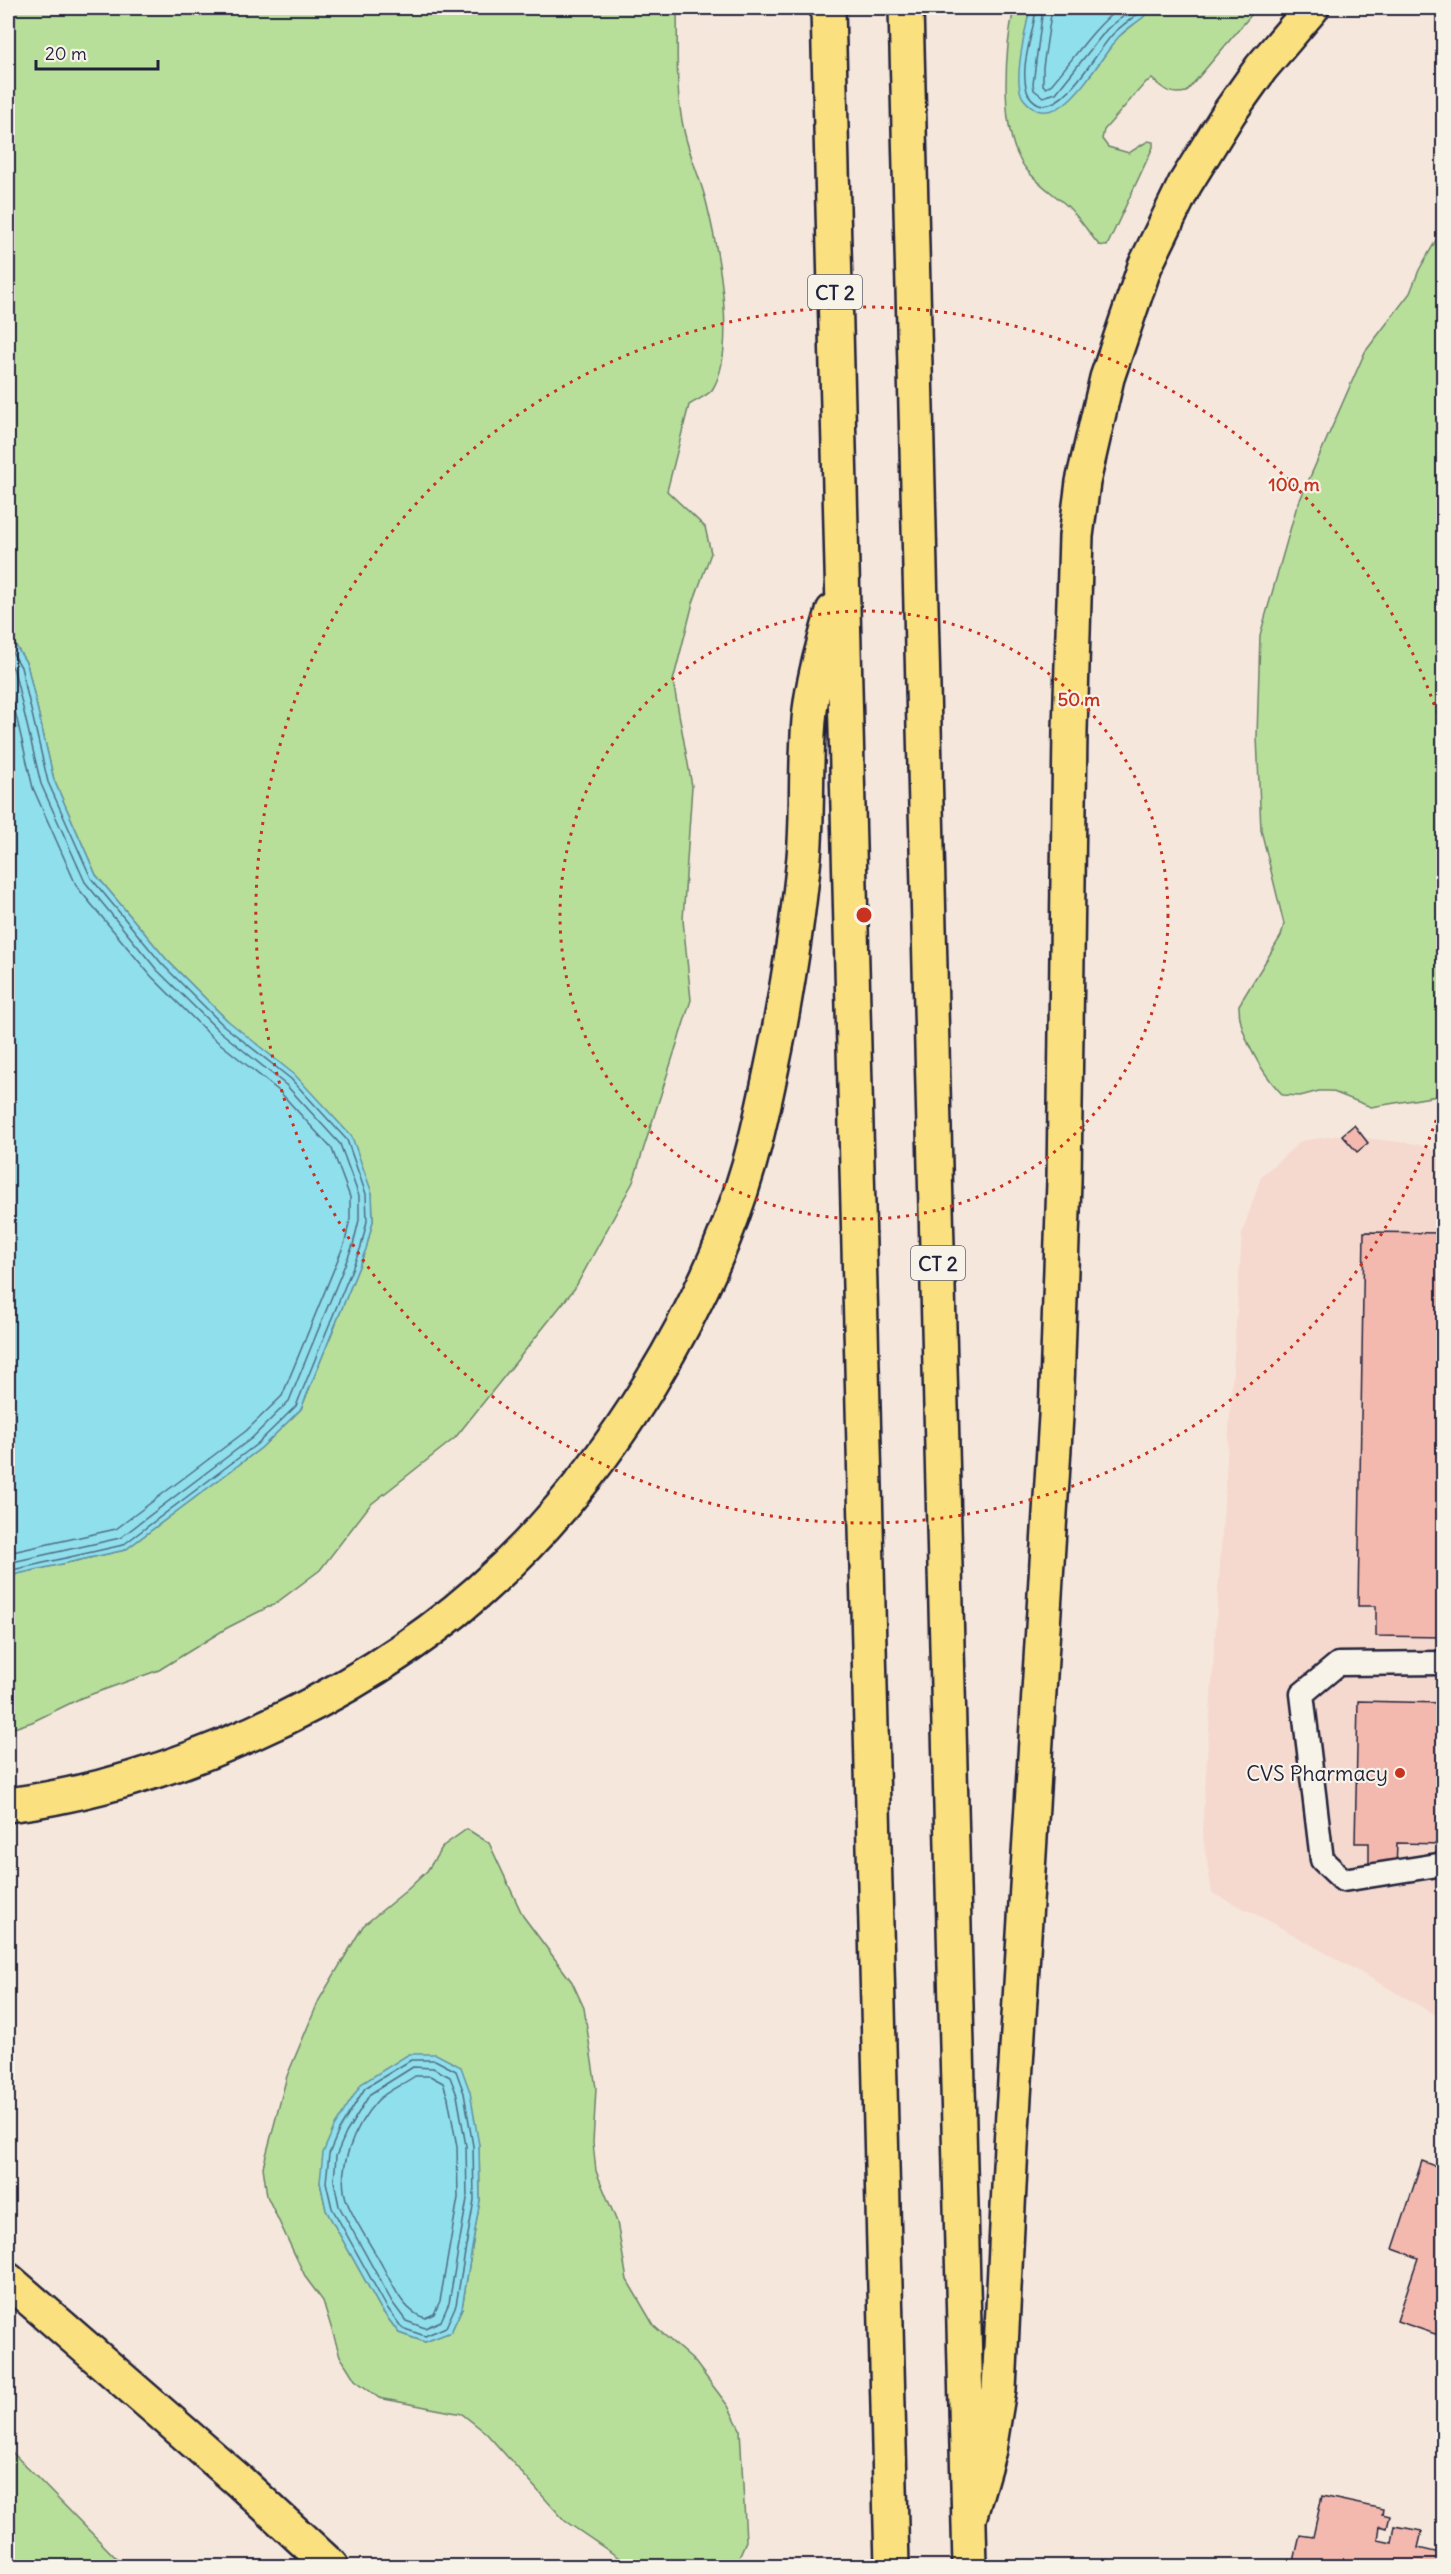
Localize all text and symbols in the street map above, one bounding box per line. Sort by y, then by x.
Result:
scale bar [36,33,158,71]
text: 20 m [45,42,87,65]
road number: CT 2 [808,275,862,309]
text: 100 m [1269,473,1320,496]
text: 50 m [1058,688,1100,711]
centre of rings [854,905,874,925]
road number: CT 2 [911,1246,965,1280]
place label: CVS Pharmacy [1246,1760,1388,1787]
marker: CVS Pharmacy [1393,1766,1407,1780]

